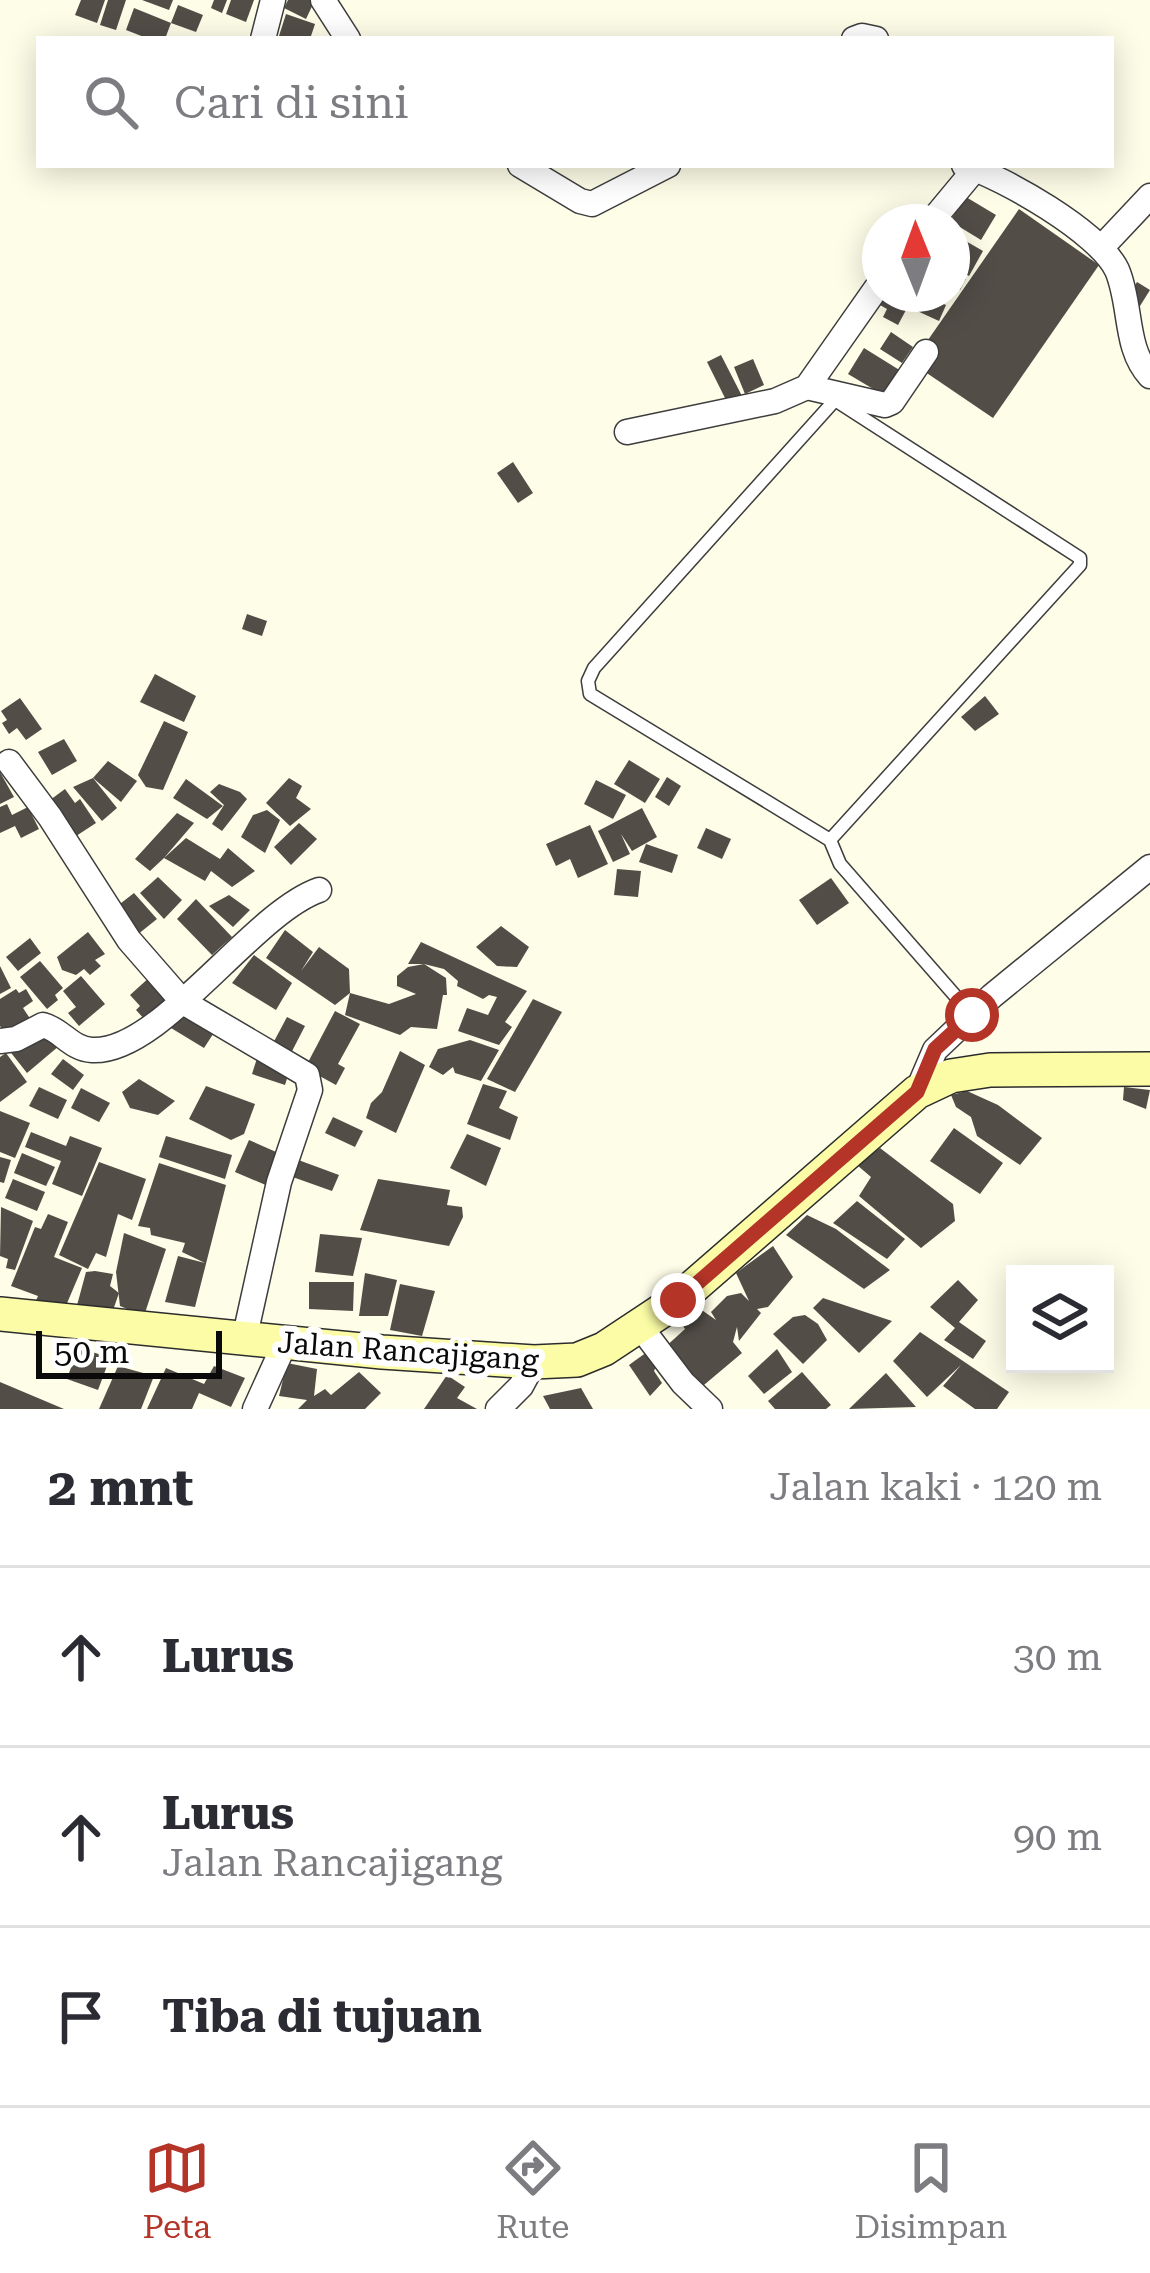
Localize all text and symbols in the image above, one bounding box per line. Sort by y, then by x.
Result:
search box [36,36,1114,168]
icon: search [78,69,144,135]
text: Cari di sini [174,76,409,129]
north arrow [862,204,970,312]
route start [945,988,999,1042]
map controls [1006,1265,1114,1373]
button: layers [1006,1265,1114,1373]
route end [651,1273,705,1327]
street label: Jalan Rancajigang [276,1324,540,1378]
scale bar [36,1325,222,1378]
text: 50 m [54,1332,129,1371]
text: 2 mnt [48,1458,194,1517]
text: Jalan kaki · 120 m [769,1464,1102,1510]
icon: ahead [48,1624,114,1690]
text: Lurus [162,1630,294,1683]
text: 30 m [1013,1634,1102,1680]
text: Lurus [162,1787,294,1840]
icon: ahead [48,1804,114,1870]
text: 90 m [1013,1814,1102,1860]
text: Jalan Rancajigang [162,1840,502,1886]
icon: arrive [48,1984,114,2050]
text: Tiba di tujuan [162,1990,482,2043]
tab: Peta [143,2135,211,2246]
tab: Rute [496,2135,569,2246]
tab: Disimpan [854,2135,1007,2246]

